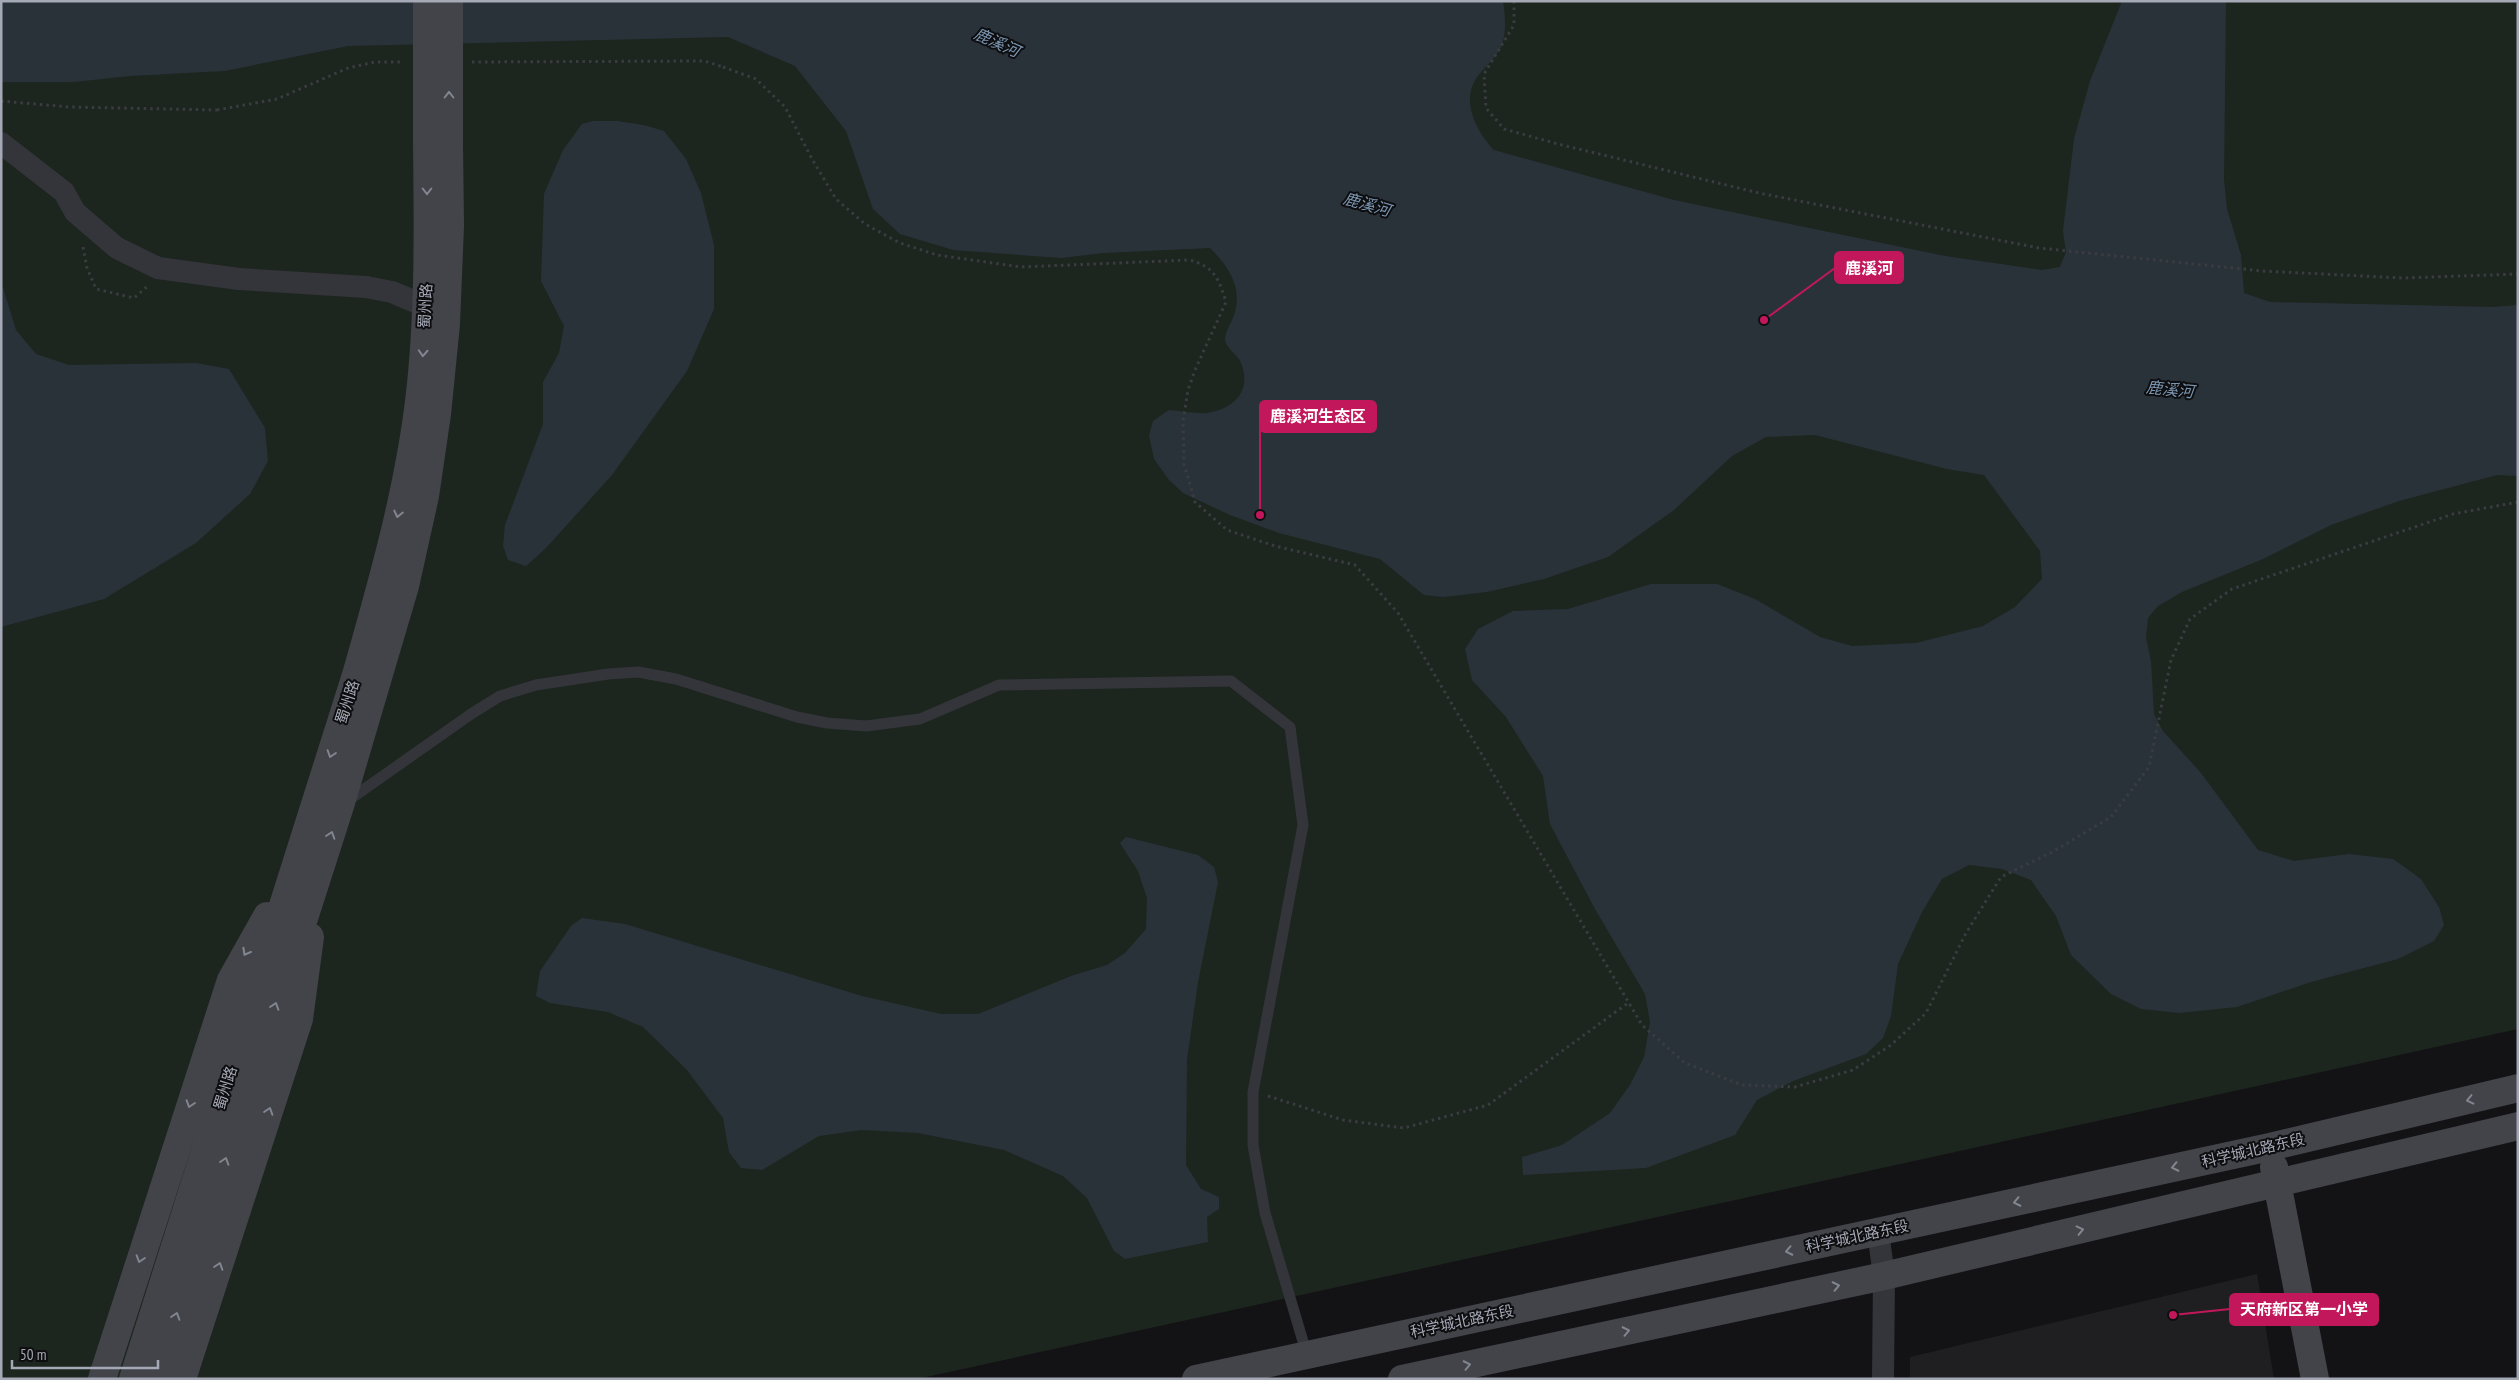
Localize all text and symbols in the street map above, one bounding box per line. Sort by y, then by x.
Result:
water label: 鹿溪河 [971,23,1026,62]
one-way arrow [444,91,454,98]
one-way arrow [422,188,432,195]
water label: 鹿溪河 [1341,188,1396,221]
callout: 鹿溪河 [1835,252,1903,283]
text: 鹿溪河 [1845,258,1893,278]
street label: 蜀州路 [414,283,436,329]
one-way arrow [417,350,428,358]
water label: 鹿溪河 [2145,377,2198,402]
callout: 鹿溪河生态区 [1260,401,1376,432]
text: 鹿溪河生态区 [1270,406,1366,426]
one-way arrow [393,509,403,518]
street label: 蜀州路 [331,678,363,726]
one-way arrow [326,750,336,758]
one-way arrow [325,831,335,840]
one-way arrow [243,947,253,956]
one-way arrow [269,1002,279,1011]
street label: 蜀州路 [209,1064,241,1112]
one-way arrow [2466,1094,2475,1105]
one-way arrow [186,1100,196,1108]
one-way arrow [263,1108,273,1116]
street label: 科学城北路东段 [2200,1129,2306,1171]
one-way arrow [220,1157,230,1165]
one-way arrow [2171,1162,2180,1172]
one-way arrow [2012,1196,2021,1207]
street label: 科学城北路东段 [1804,1216,1910,1256]
one-way arrow [2075,1225,2084,1236]
one-way arrow [1785,1245,1794,1255]
one-way arrow [136,1254,146,1263]
one-way arrow [213,1262,223,1270]
one-way arrow [1832,1281,1840,1292]
callout: 天府新区第一小学 [2230,1294,2378,1325]
text: 天府新区第一小学 [2240,1299,2368,1319]
street label: 科学城北路东段 [1409,1301,1515,1341]
one-way arrow [170,1312,180,1320]
one-way arrow [1621,1326,1630,1337]
scale bar [12,1338,159,1370]
text: 50 m [20,1345,46,1364]
one-way arrow [1462,1360,1471,1371]

